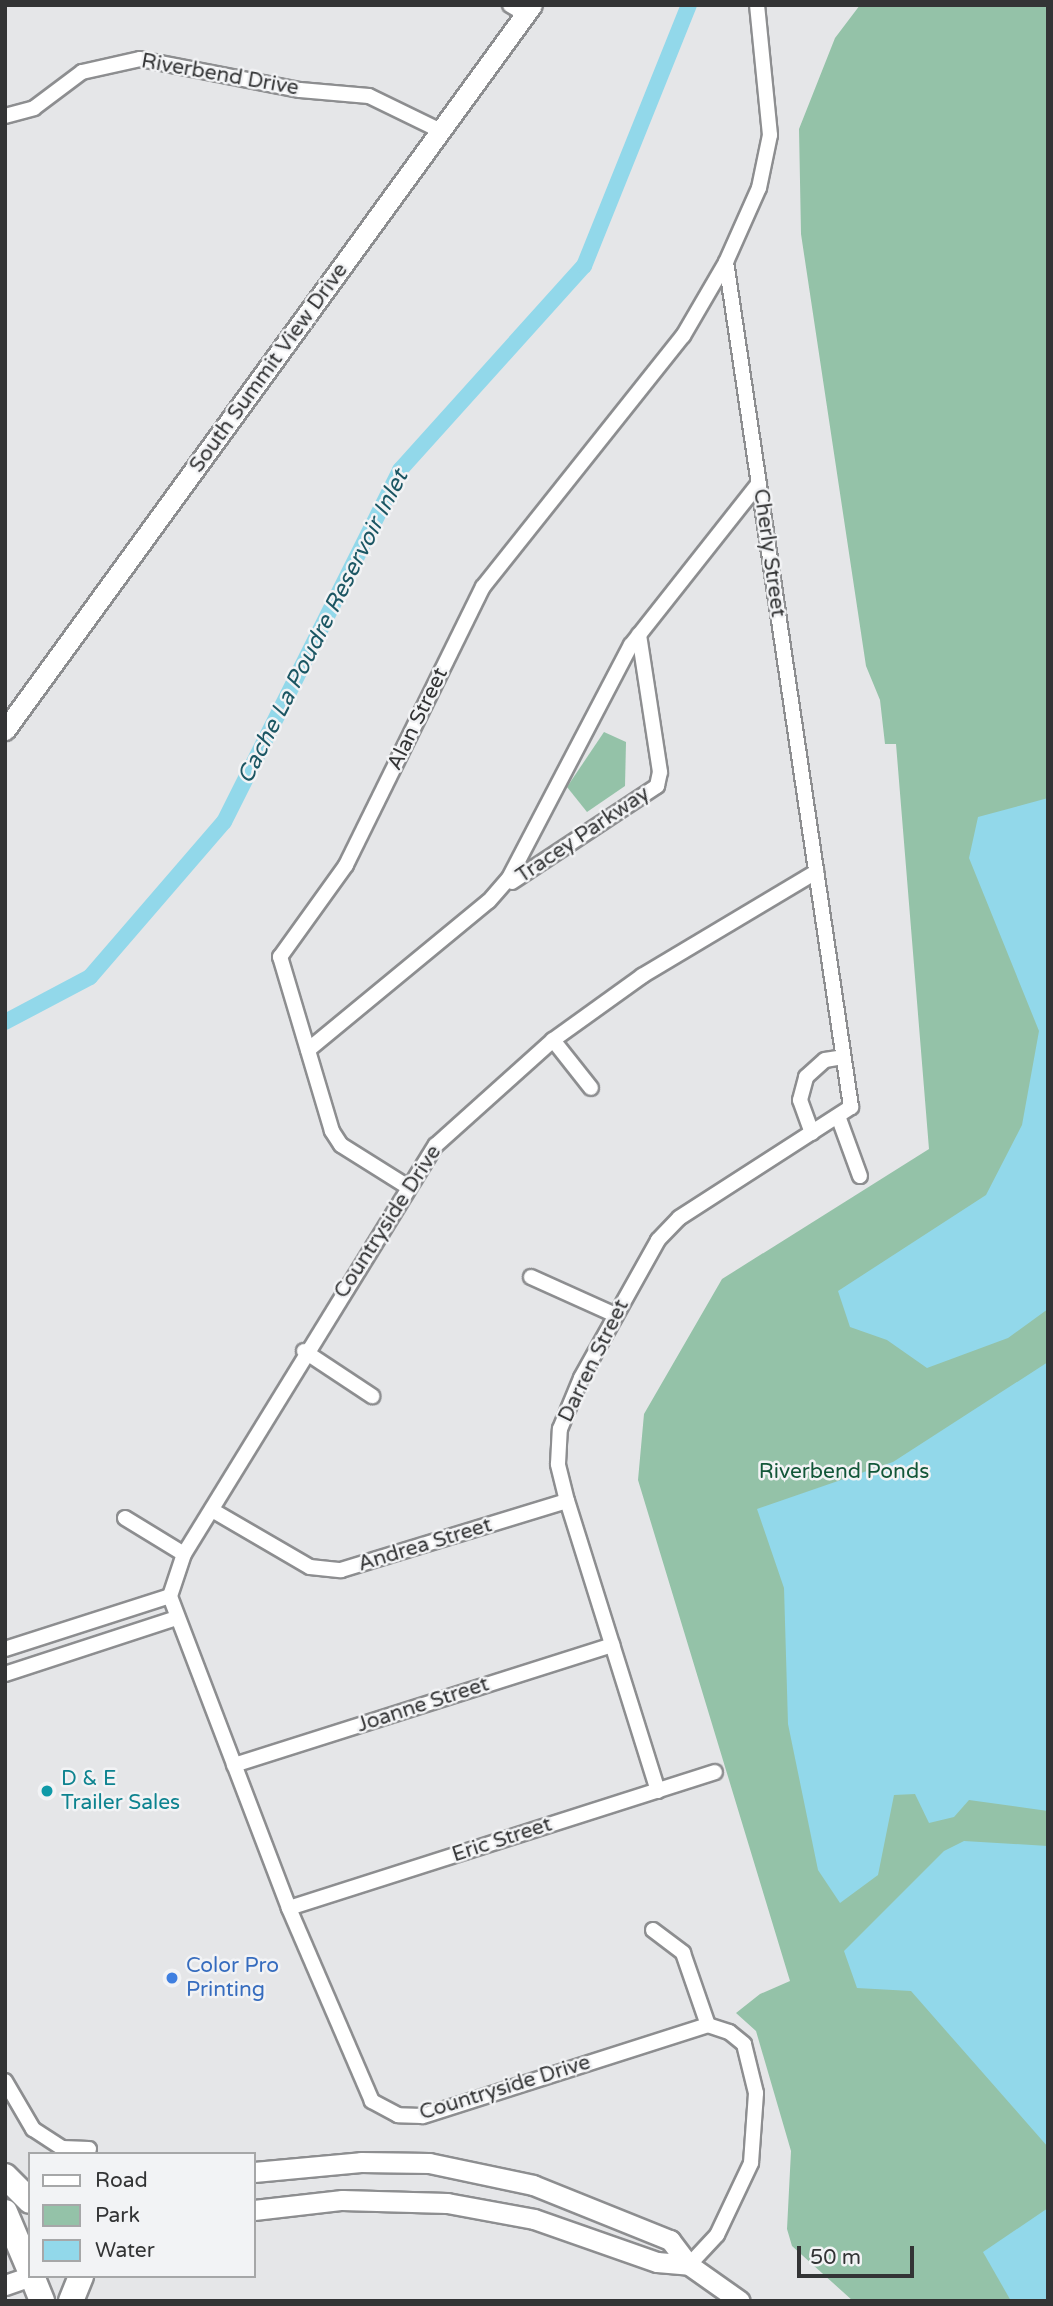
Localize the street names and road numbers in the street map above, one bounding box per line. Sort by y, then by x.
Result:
street label: Riverbend Drive [139,49,301,101]
street label: South Summit View Drive [185,258,353,478]
street label: Cherly Street [748,487,790,619]
street label: Alan Street [382,664,454,774]
street label: Tracey Parkway [512,781,654,889]
street label: Countryside Drive [329,1141,447,1303]
street label: Darren Street [553,1296,635,1426]
street label: Andrea Street [355,1513,495,1577]
street label: Joanne Street [354,1672,492,1738]
street label: Eric Street [449,1812,555,1868]
street label: Countryside Drive [417,2050,593,2126]

